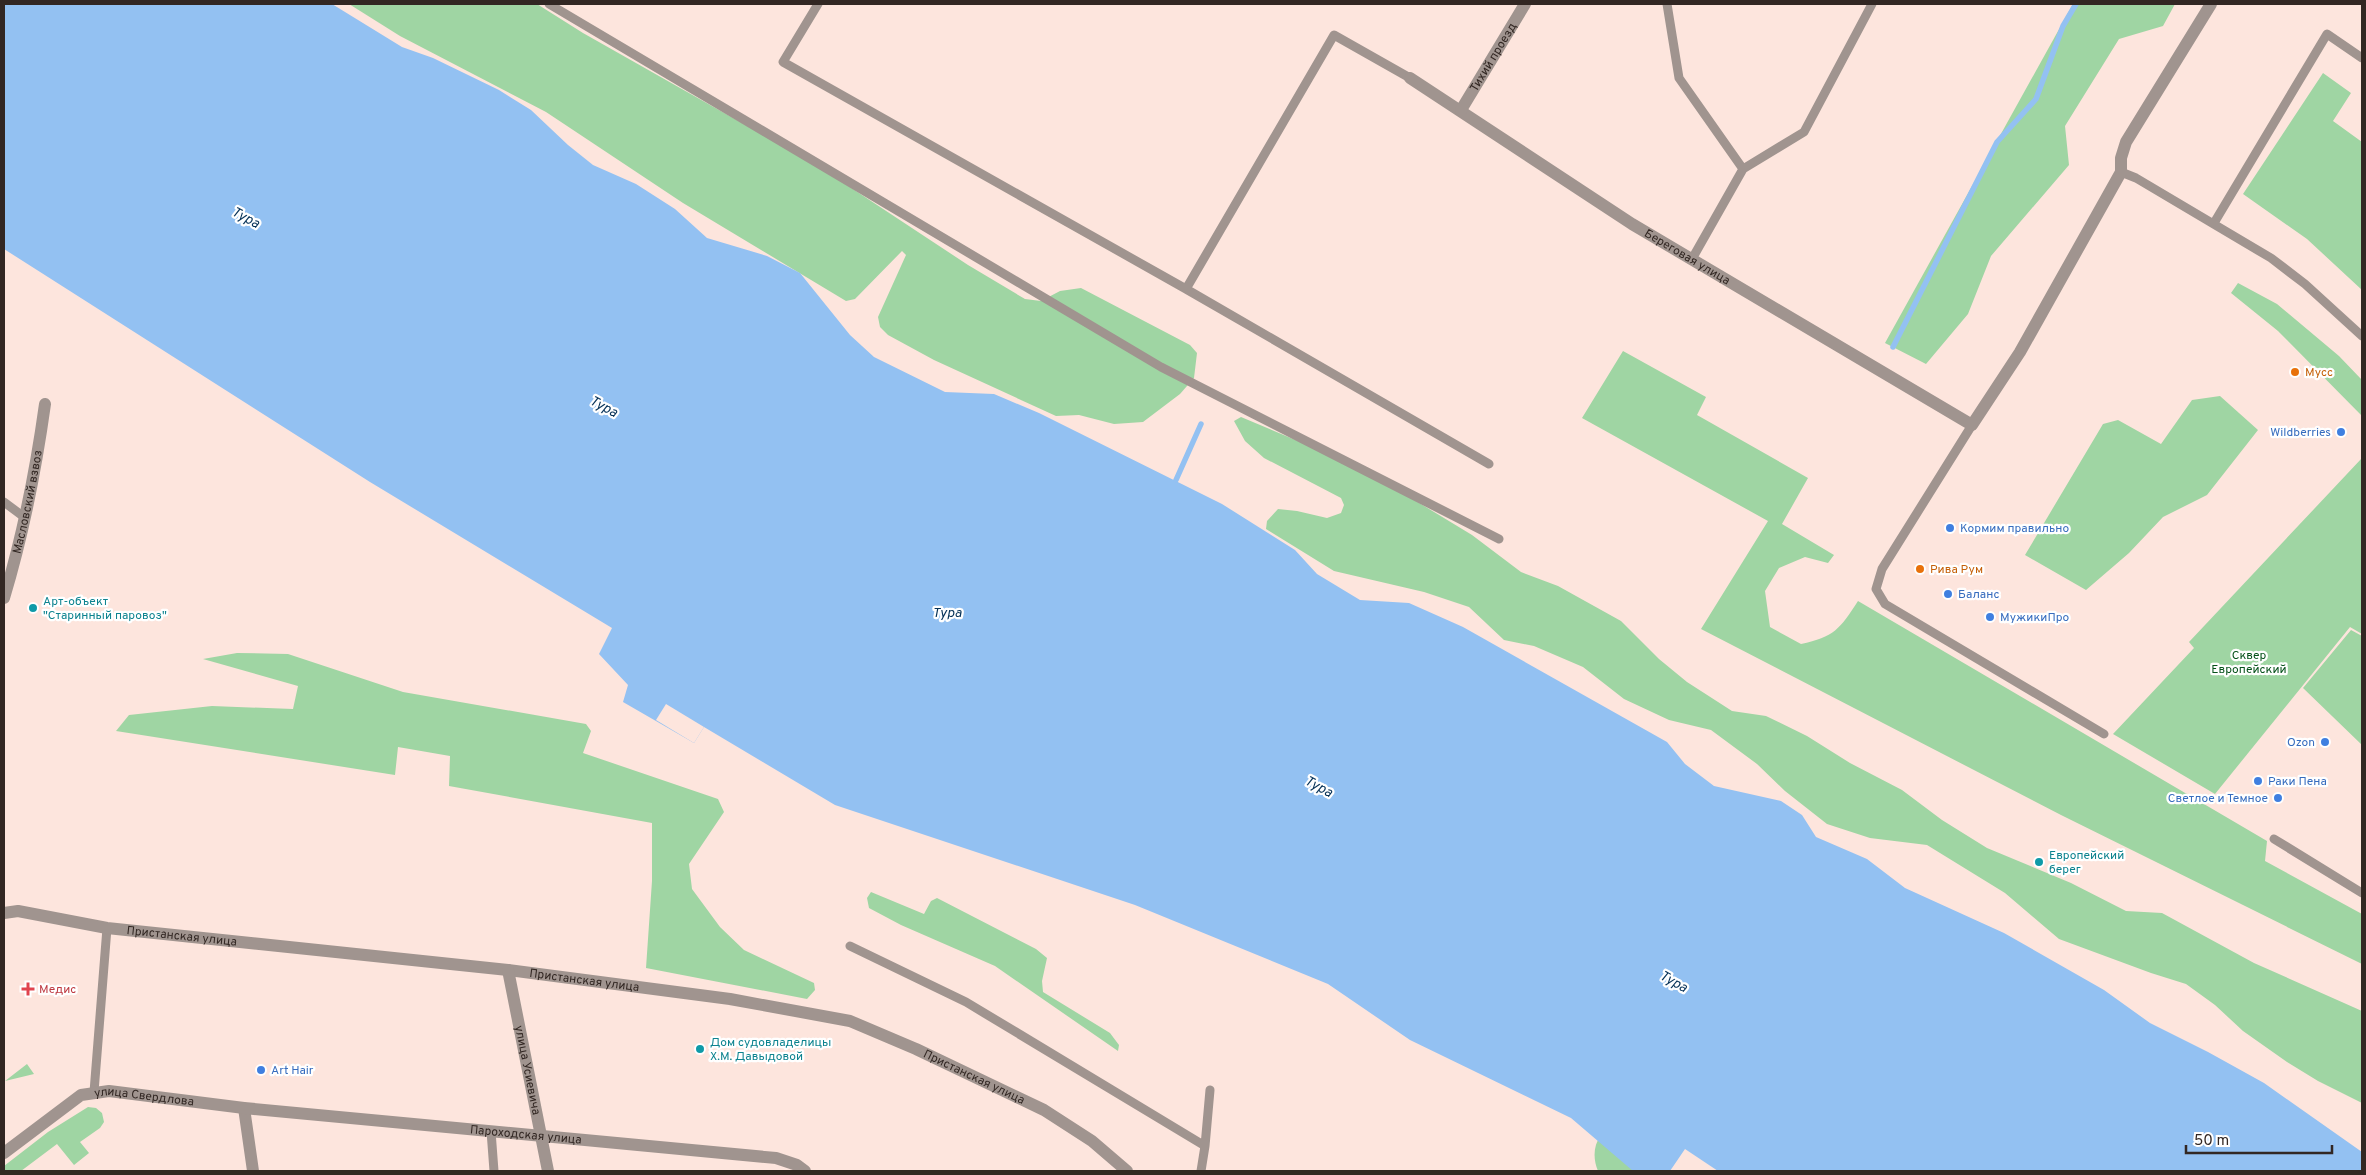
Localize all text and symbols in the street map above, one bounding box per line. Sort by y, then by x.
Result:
street label: Тихий проезд [1467,20,1521,95]
water label: Тура [228,204,263,233]
street label: Береговая улица [1641,226,1733,289]
place label: Мусс [2305,365,2333,381]
marker: Мусс [2289,366,2301,378]
water label: Тура [586,393,621,422]
place label: Wildberries [2270,425,2331,441]
marker: Wildberries [2335,426,2347,438]
street label: Масловский взвоз [10,449,47,556]
place label: Кормим правильно [1960,521,2069,537]
marker: Кормим правильно [1944,522,1956,534]
place label: Рива Рум [1930,562,1983,578]
marker: Рива Рум [1914,563,1926,575]
place label: Баланс [1958,587,1999,603]
marker: Баланс [1942,588,1954,600]
place label: Арт-объект "Старинный паровоз" [43,594,167,624]
marker: Арт-объект "Старинный паровоз" [27,602,39,614]
water label: Тура [932,605,962,622]
place label: МужикиПро [2000,610,2070,626]
marker: МужикиПро [1984,611,1996,623]
park label: Сквер Европейский [2211,648,2287,678]
place label: Ozon [2287,735,2315,751]
marker: Ozon [2319,736,2331,748]
water label: Тура [1301,773,1336,802]
place label: Раки Пена [2268,774,2327,790]
marker: Раки Пена [2252,775,2264,787]
place label: Светлое и Темное [2168,791,2268,807]
marker: Светлое и Темное [2272,792,2284,804]
place label: Европейский берег [2049,848,2124,878]
marker: Европейский берег [2033,856,2045,868]
street label: Пристанская улица [126,923,238,951]
street label: Пристанская улица [528,966,640,996]
water label: Тура [1656,968,1691,997]
marker: Медис [21,982,35,996]
place label: Медис [39,982,76,998]
street label: улица Усиевича [510,1024,544,1116]
place label: Дом судовладелицы Х.М. Давыдовой [710,1035,831,1065]
marker: Дом судовладелицы Х.М. Давыдовой [694,1043,706,1055]
street label: Пристанская улица [920,1047,1027,1109]
place label: Art Hair [271,1063,314,1079]
marker: Art Hair [255,1064,267,1076]
street label: улица Свердлова [93,1084,195,1111]
street label: Пароходская улица [469,1122,582,1149]
scale bar [2186,1122,2332,1154]
text: 50 m [2194,1132,2229,1151]

